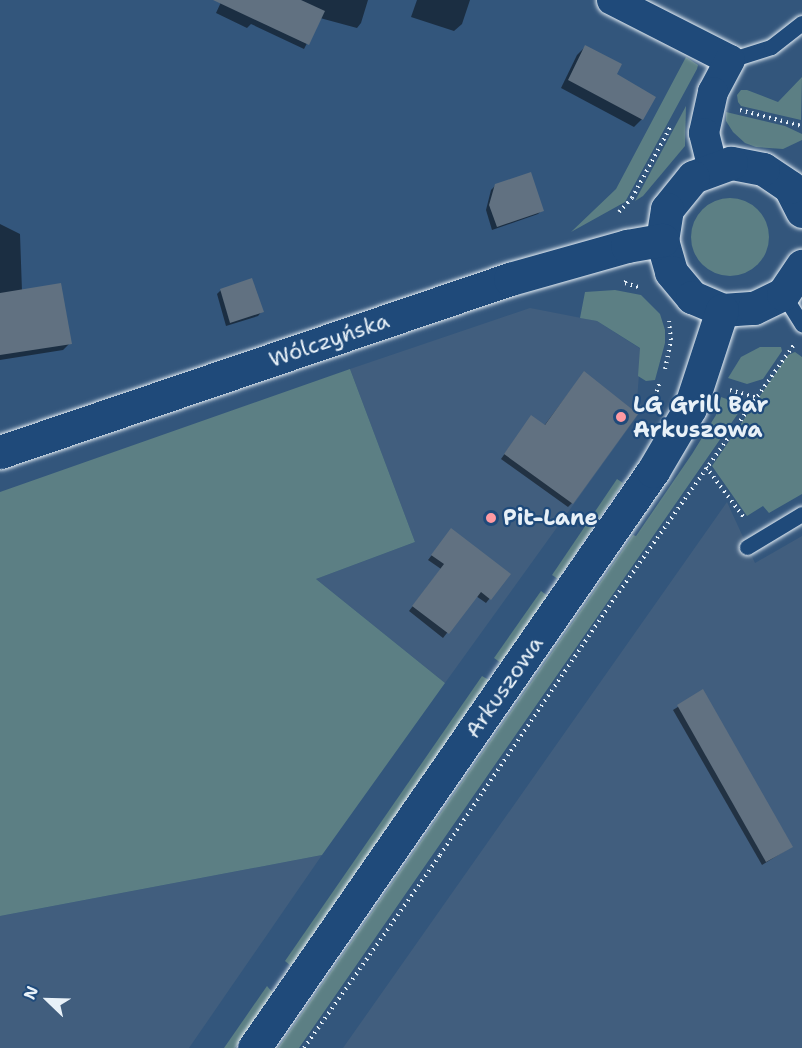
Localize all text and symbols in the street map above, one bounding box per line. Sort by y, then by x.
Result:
street label: Wólczyńska [265,307,393,373]
place label: LG Grill Bar Arkuszowa [633,391,768,442]
marker: LG Grill Bar Arkuszowa [614,410,628,424]
place label: Pit-Lane [503,505,598,531]
marker: Pit-Lane [484,511,498,525]
street label: Arkuszowa [459,631,549,743]
north arrow [18,970,78,1030]
text: N [19,983,43,1003]

